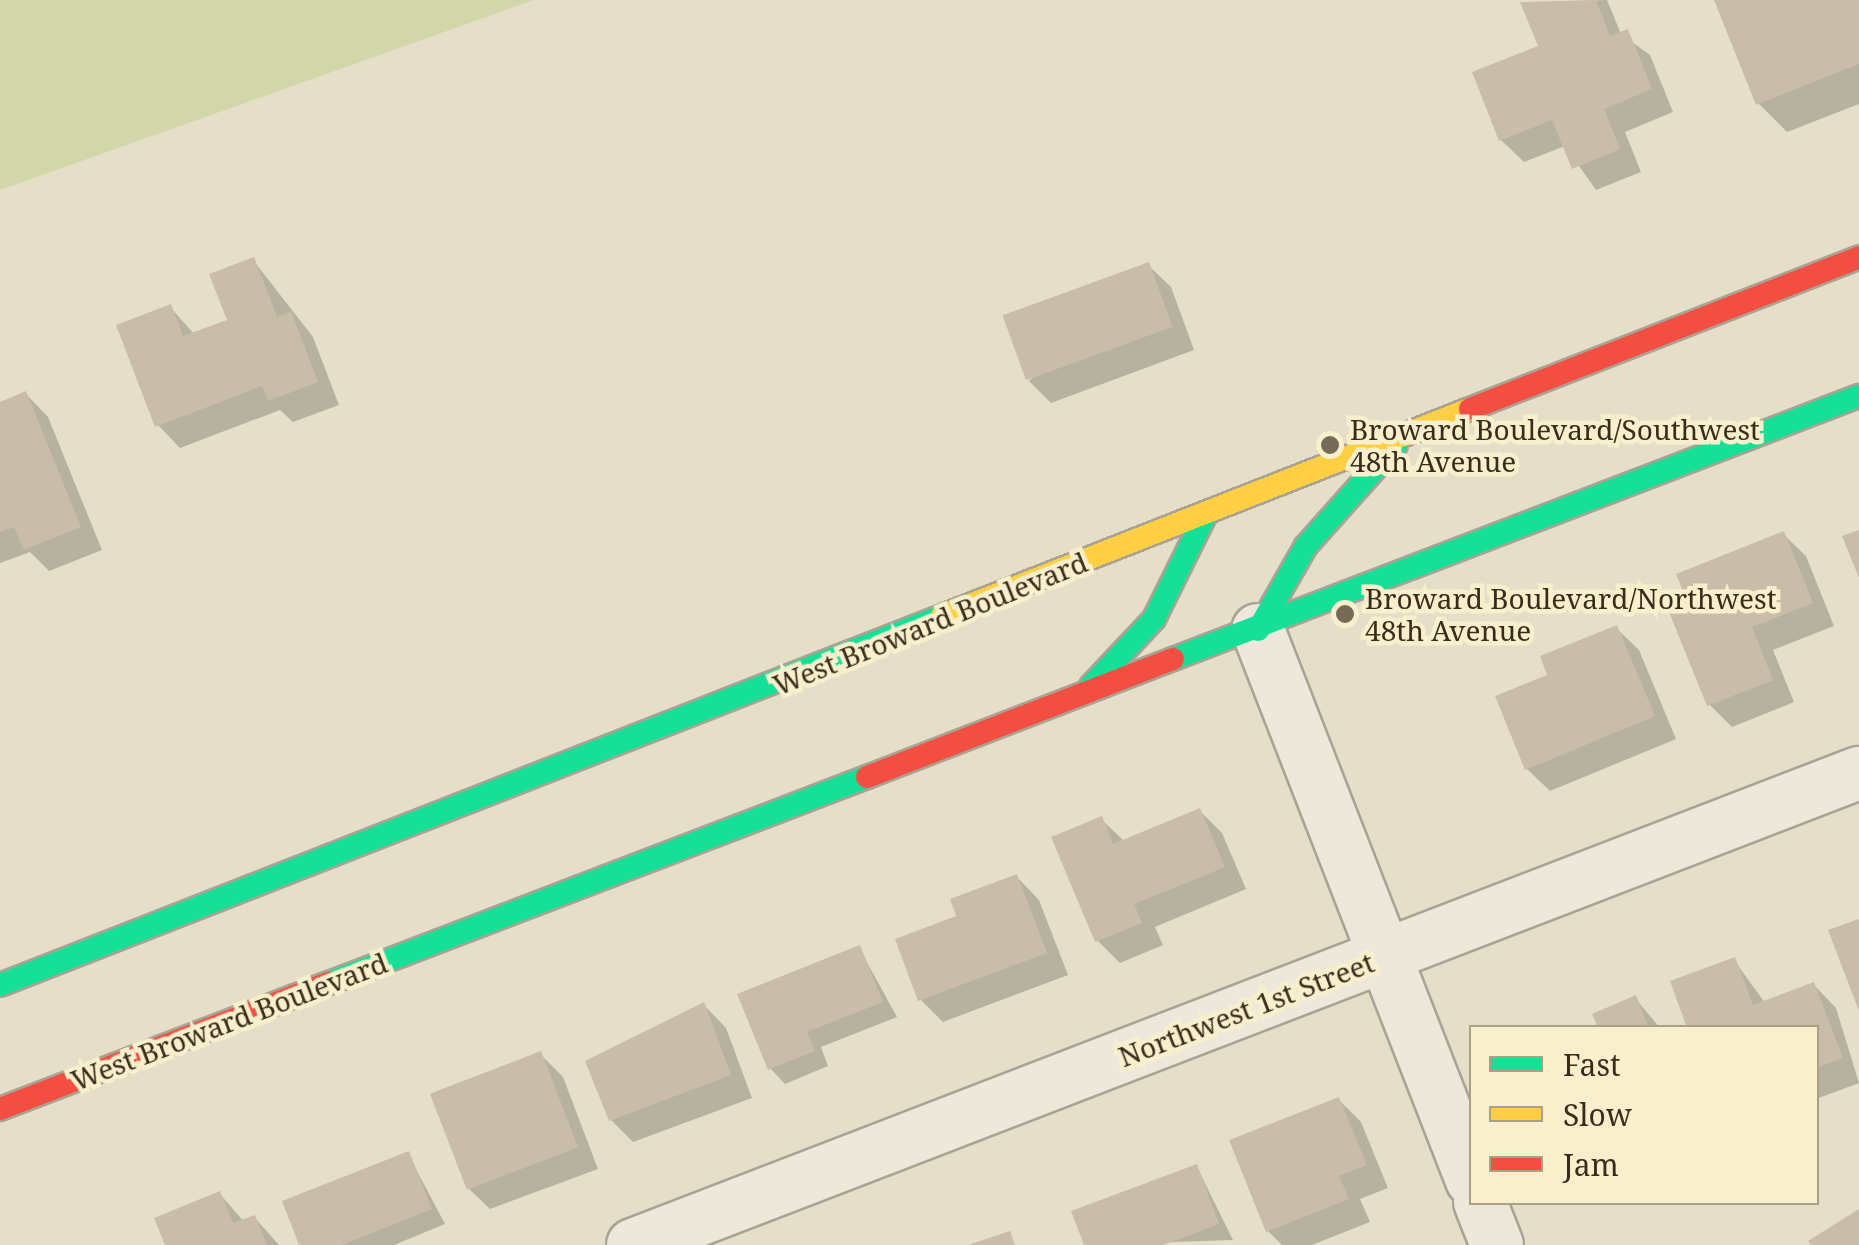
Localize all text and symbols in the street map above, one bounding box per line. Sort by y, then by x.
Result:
place label: Broward Boulevard/Southwest 48th Avenue [1350,412,1760,478]
marker: Broward Boulevard/Southwest 48th Avenue [1319,434,1341,456]
street label: West Broward Boulevard [768,545,1092,701]
place label: Broward Boulevard/Northwest 48th Avenue [1365,581,1776,647]
marker: Broward Boulevard/Northwest 48th Avenue [1334,603,1356,625]
street label: West Broward Boulevard [66,945,392,1097]
street label: Northwest 1st Street [1114,945,1378,1073]
legend [1469,1025,1819,1205]
text: Fast [1563,1044,1620,1085]
text: Slow [1563,1094,1632,1135]
text: Jam [1563,1144,1619,1185]

